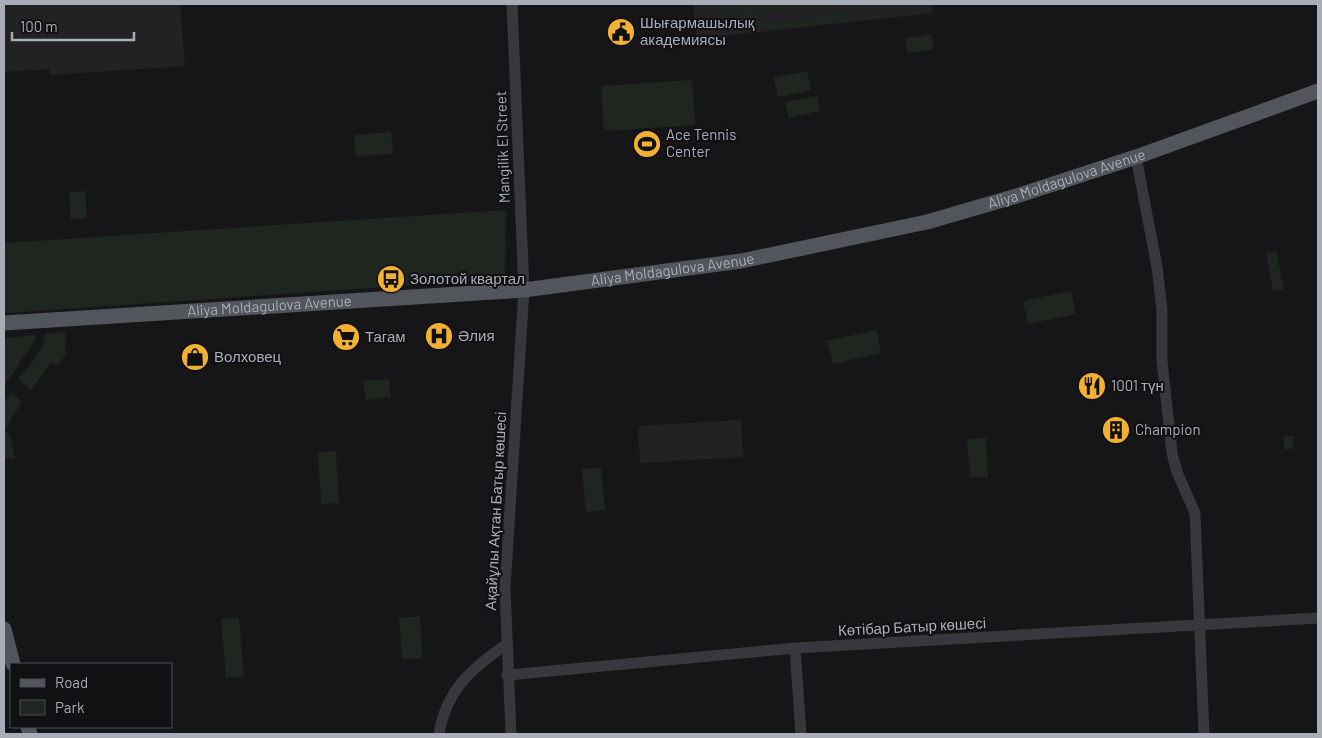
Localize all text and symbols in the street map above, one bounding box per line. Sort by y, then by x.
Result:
scale bar [12,10,135,42]
place label: Шығармашылық академиясы [640,13,755,48]
text: 100 m [20,17,58,35]
public building icon: Шығармашылық академиясы [606,17,636,47]
street label: Mangilik El Street [491,90,513,204]
place label: Ace Tennis Center [666,125,736,160]
sports icon: Ace Tennis Center [632,129,662,159]
street label: Aliya Moldagulova Avenue [985,144,1148,212]
street label: Aliya Moldagulova Avenue [590,248,756,289]
bus stop icon: Золотой квартал [376,264,406,294]
place label: Золотой квартал [410,269,525,287]
street label: Aliya Moldagulova Avenue [187,291,352,319]
hospital icon: Әлия [424,321,454,351]
supermarket icon: Тагам [331,322,361,352]
place label: Әлия [458,326,495,344]
place label: Тагам [365,327,406,345]
shop icon: Волховец [180,342,210,372]
place label: Волховец [214,347,282,365]
restaurant icon: 1001 түн [1077,371,1107,401]
place label: 1001 түн [1111,376,1164,394]
street label: Ақайұлы Ақтан Батыр көшесі [481,411,509,611]
building icon: Champion [1101,415,1131,445]
place label: Champion [1135,420,1201,438]
street label: Көтібар Батыр көшесі [837,613,986,639]
legend [10,663,172,728]
text: Road [55,673,88,691]
text: Park [55,698,85,716]

